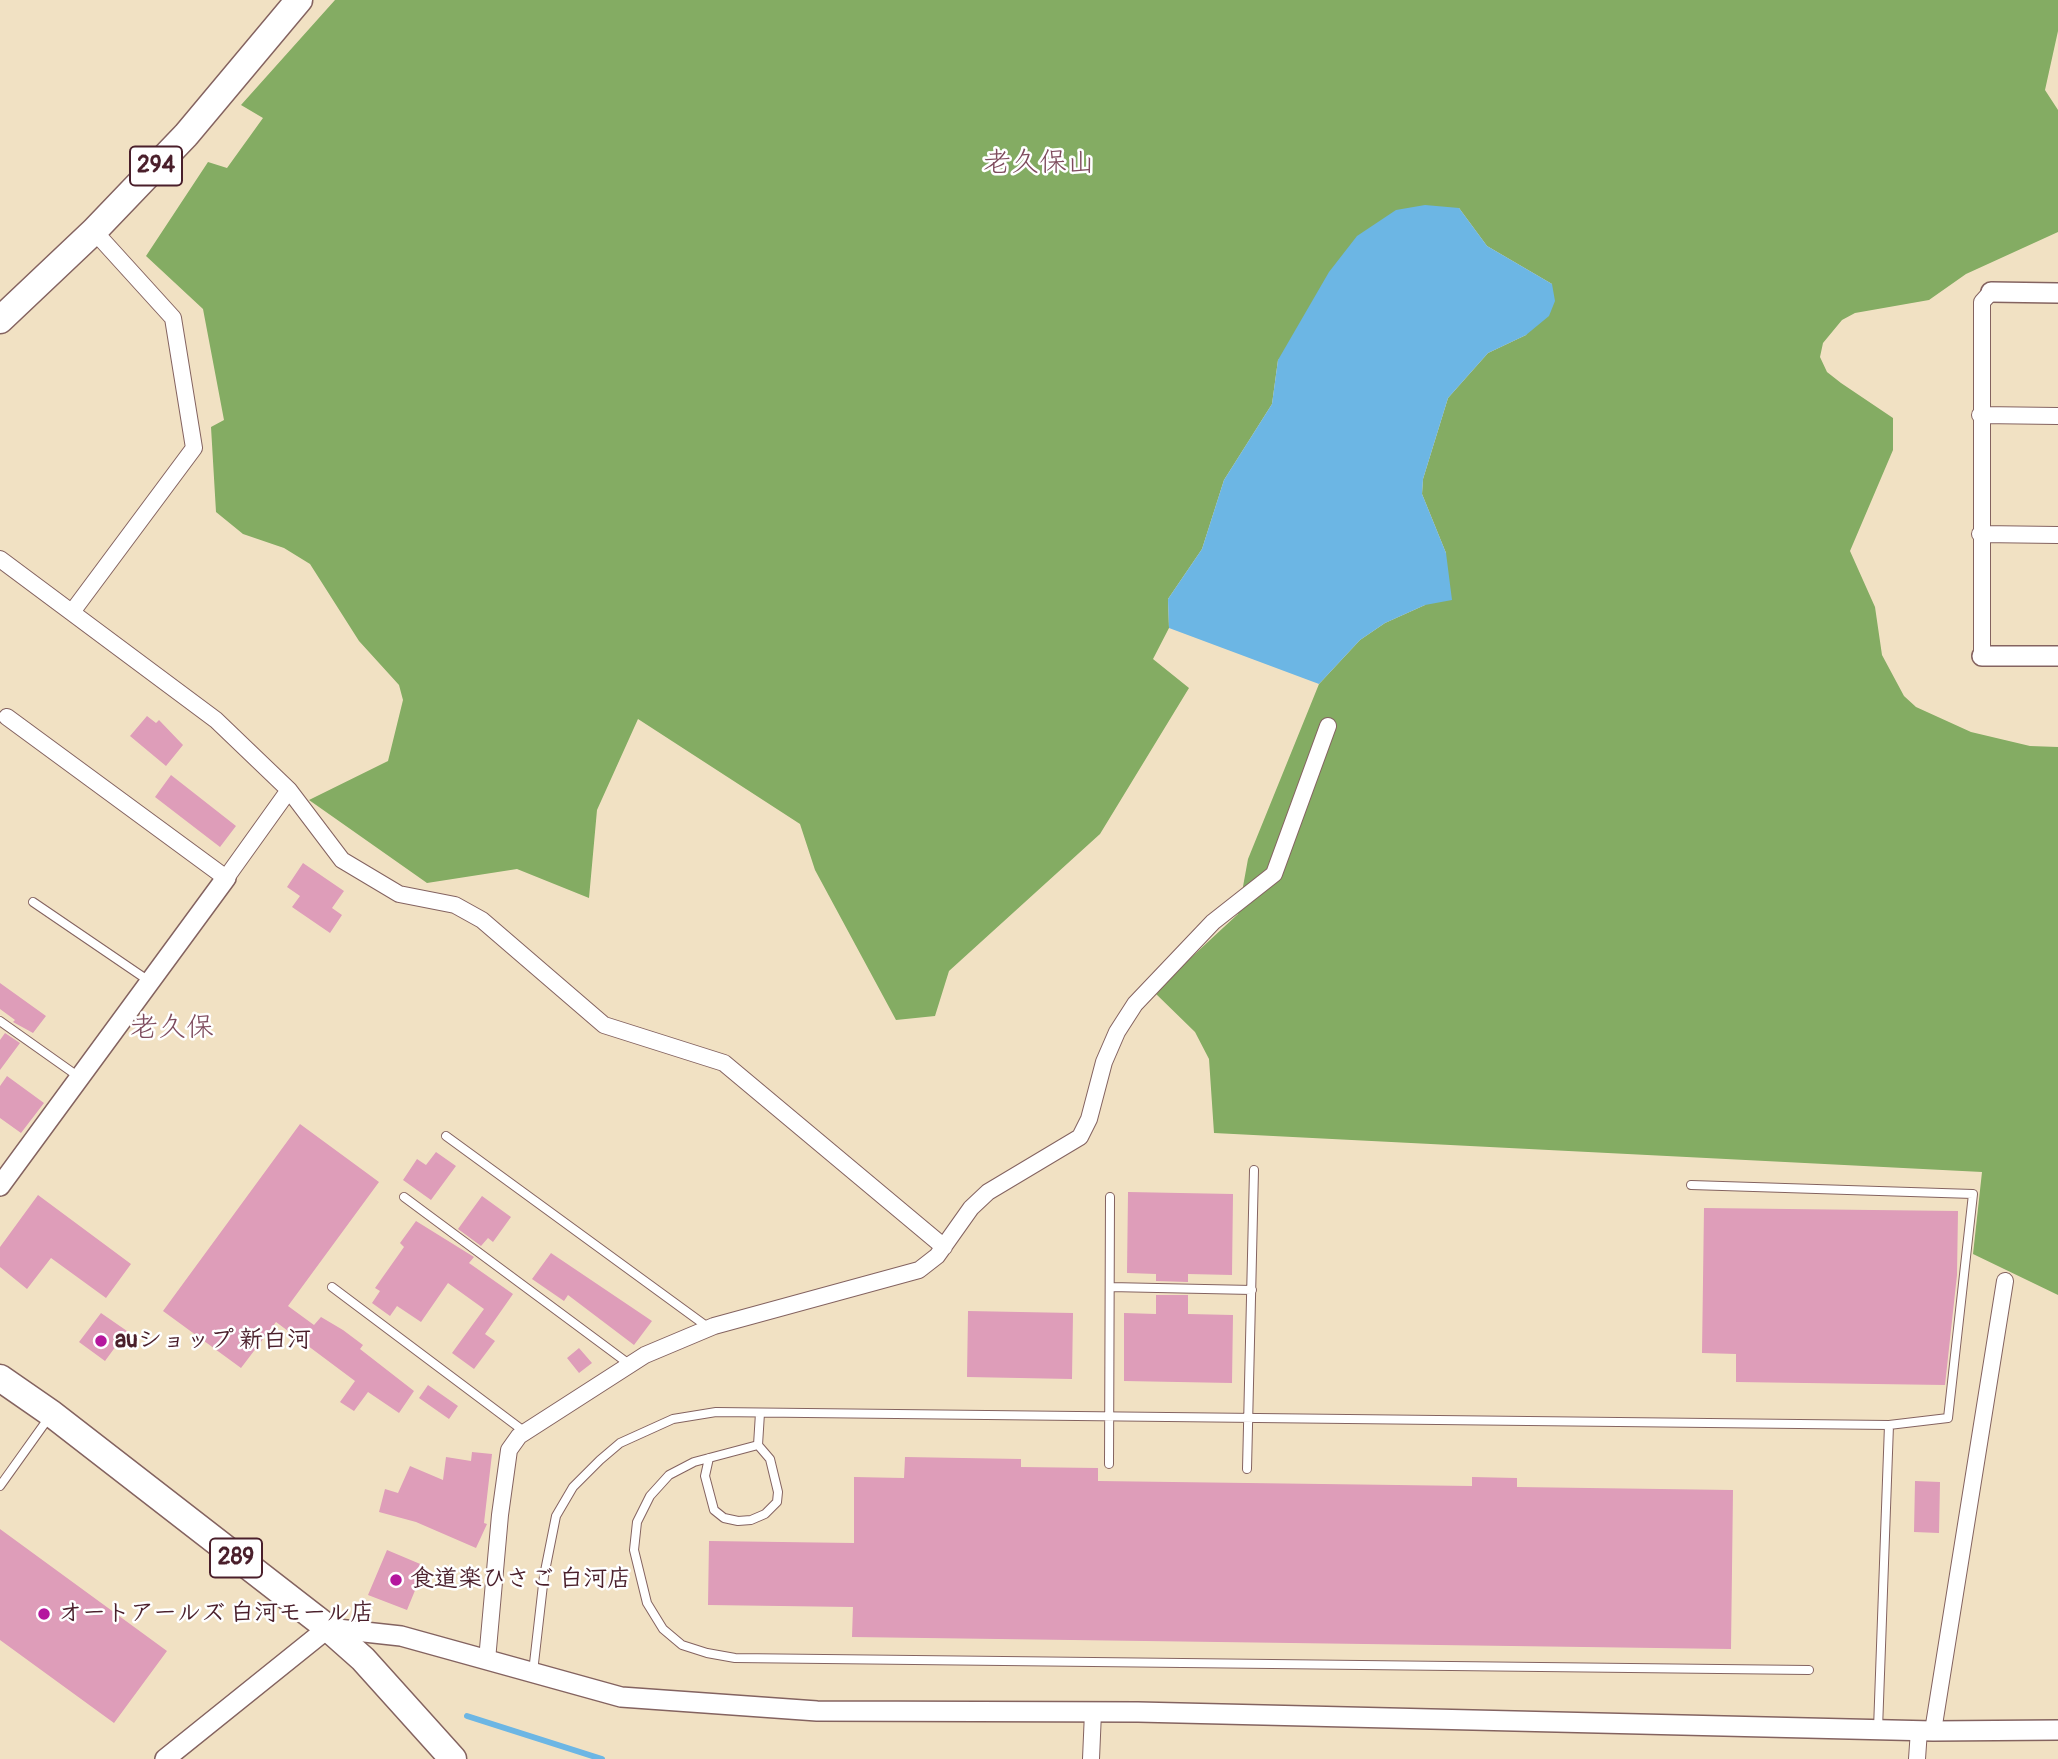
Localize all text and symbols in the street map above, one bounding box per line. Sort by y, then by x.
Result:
road number: 294 [130,146,182,186]
district label: 老久保山 [983,147,1095,181]
district label: 老久保 [130,1012,214,1046]
place label: auショップ 新白河 [115,1327,311,1355]
marker: auショップ 新白河 [93,1333,109,1349]
road number: 289 [210,1539,262,1578]
place label: 食道楽ひさご 白河店 [410,1566,631,1594]
marker: 食道楽ひさご 白河店 [388,1572,404,1588]
place label: オートアールズ 白河モール店 [58,1600,374,1628]
marker: オートアールズ 白河モール店 [36,1606,52,1622]

